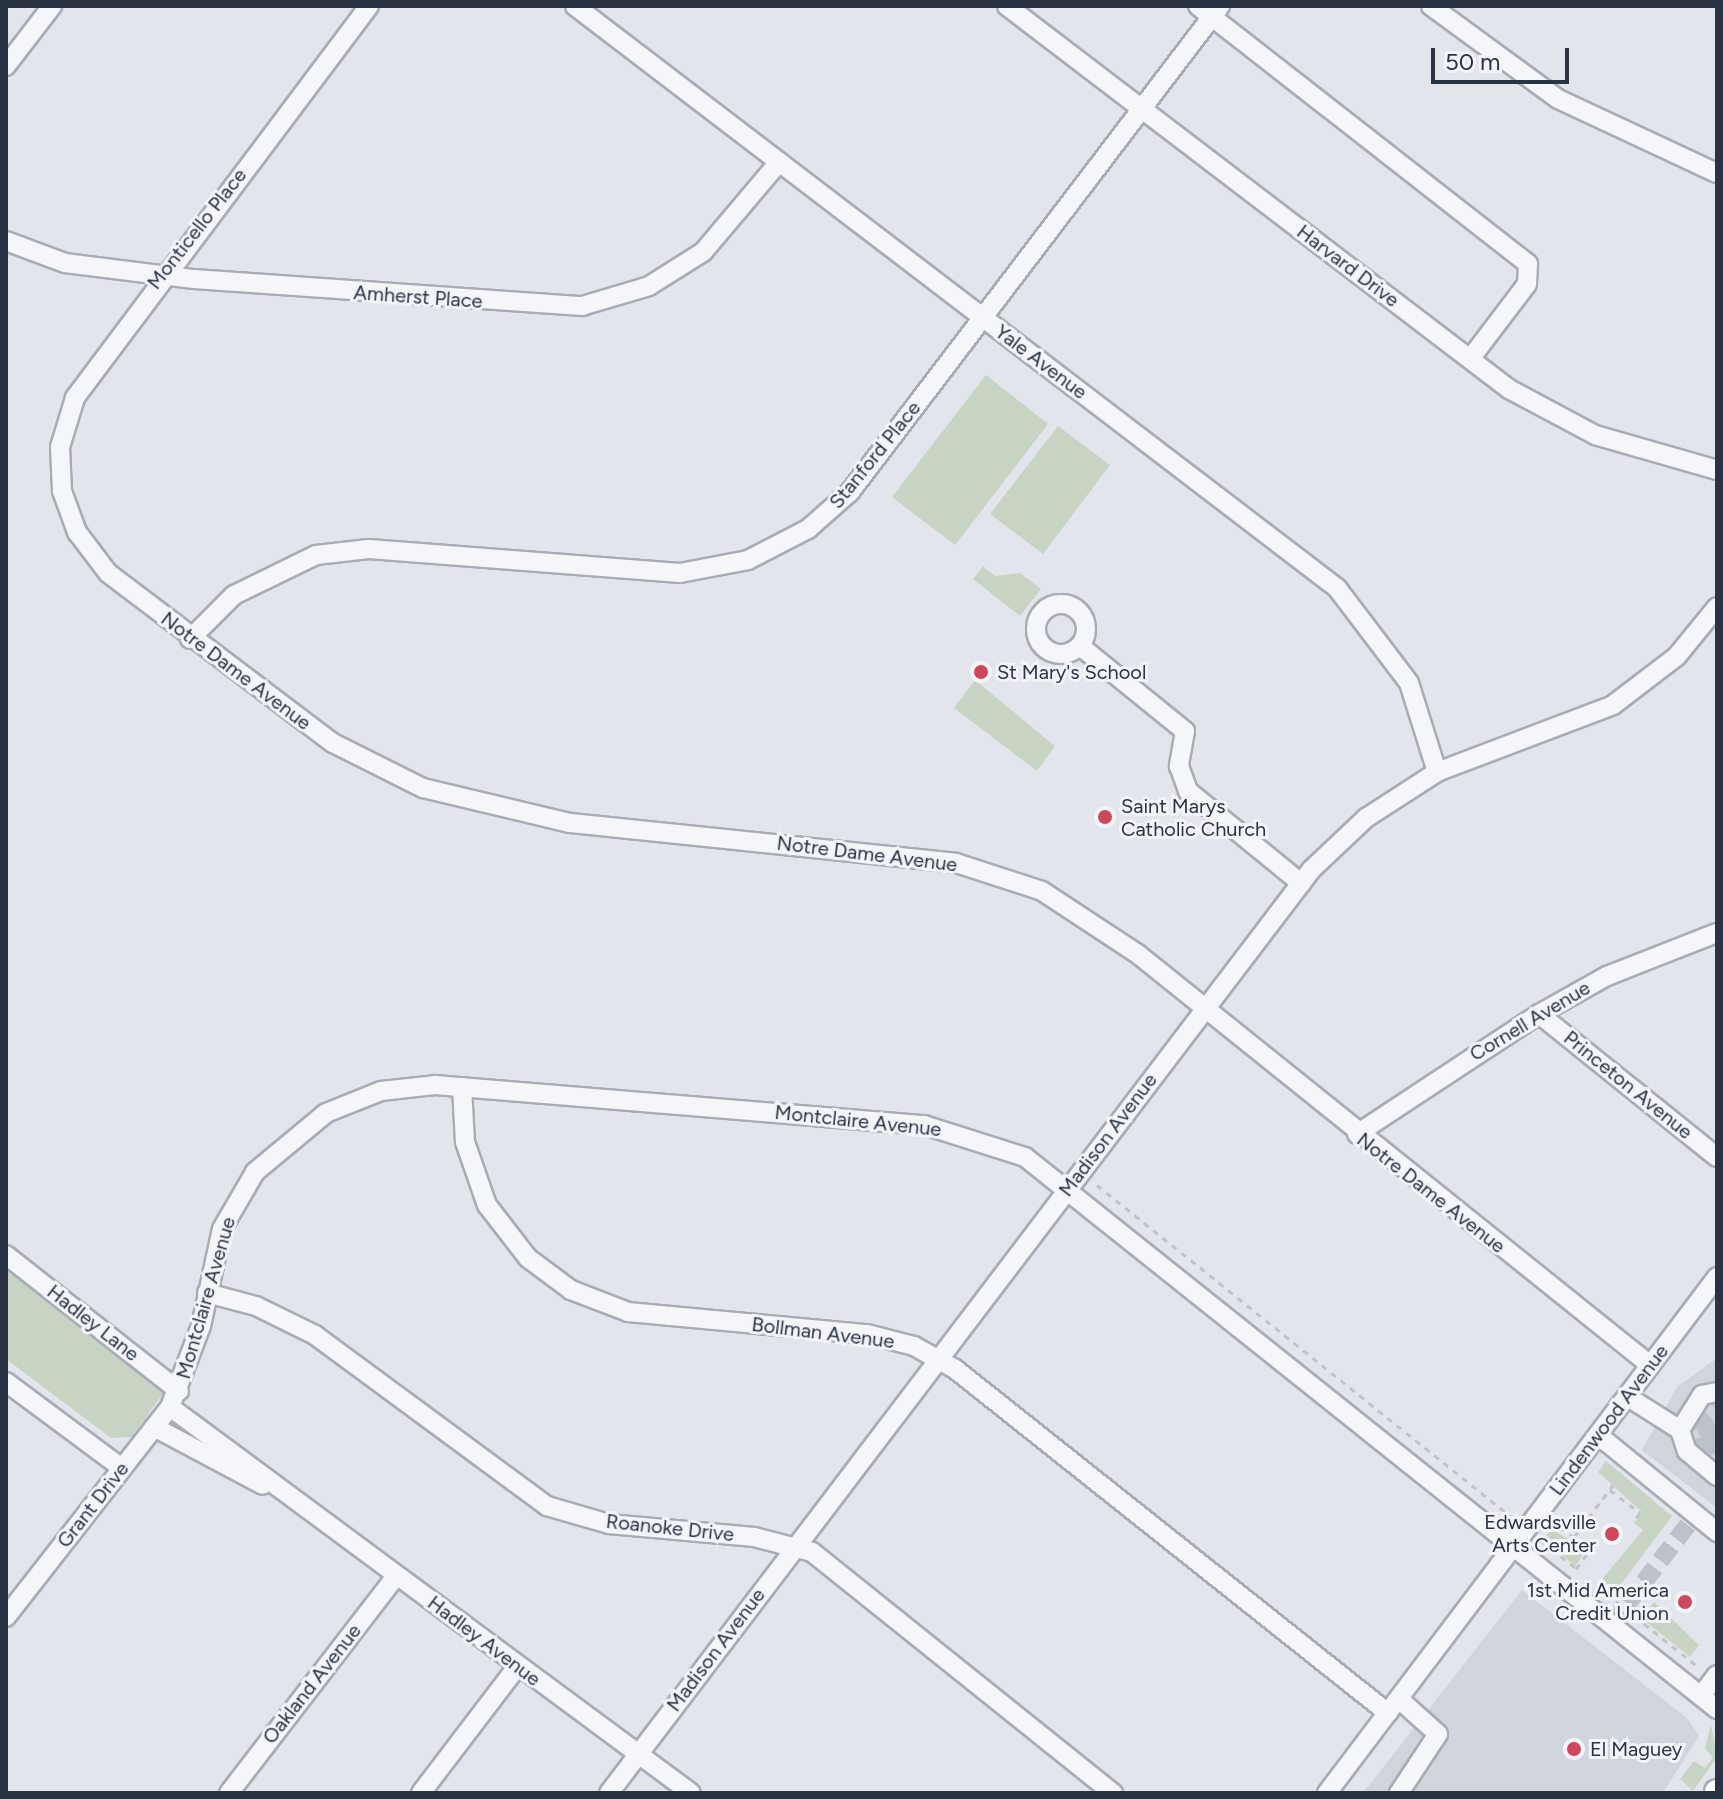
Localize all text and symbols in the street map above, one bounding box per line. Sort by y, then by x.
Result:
scale bar [1435,32,1573,82]
text: 50 m [1445,47,1501,76]
street label: Monticello Place [142,164,252,294]
street label: Harvard Drive [1292,220,1404,312]
street label: Amherst Place [353,281,483,313]
street label: Yale Avenue [990,320,1092,404]
street label: Stanford Place [824,396,926,514]
street label: Notre Dame Avenue [156,607,316,735]
place label: St Mary's School [997,660,1146,684]
marker: St Mary's School [972,663,990,681]
place label: Saint Marys Catholic Church [1121,794,1266,841]
marker: Saint Marys Catholic Church [1096,808,1114,826]
street label: Notre Dame Avenue [775,831,959,877]
street label: Cornell Avenue [1465,976,1595,1066]
street label: Princeton Avenue [1559,1026,1697,1144]
street label: Madison Avenue [1054,1069,1162,1201]
street label: Montclaire Avenue [773,1100,943,1142]
street label: Notre Dame Avenue [1352,1128,1510,1258]
street label: Montclaire Avenue [171,1214,241,1382]
street label: Hadley Lane [42,1280,144,1366]
street label: Bollman Avenue [750,1312,896,1354]
street label: Lindenwood Avenue [1544,1340,1674,1500]
street label: Grant Drive [52,1457,134,1553]
street label: Roanoke Drive [605,1509,735,1547]
place label: Edwardsville Arts Center [1484,1510,1596,1557]
marker: Edwardsville Arts Center [1603,1525,1621,1543]
place label: 1st Mid America Credit Union [1527,1578,1669,1625]
street label: Madison Avenue [662,1584,770,1716]
street label: Hadley Avenue [423,1591,545,1691]
marker: 1st Mid America Credit Union [1676,1593,1694,1611]
street label: Oakland Avenue [258,1619,366,1749]
place label: El Maguey [1590,1737,1682,1761]
marker: El Maguey [1565,1740,1583,1758]

